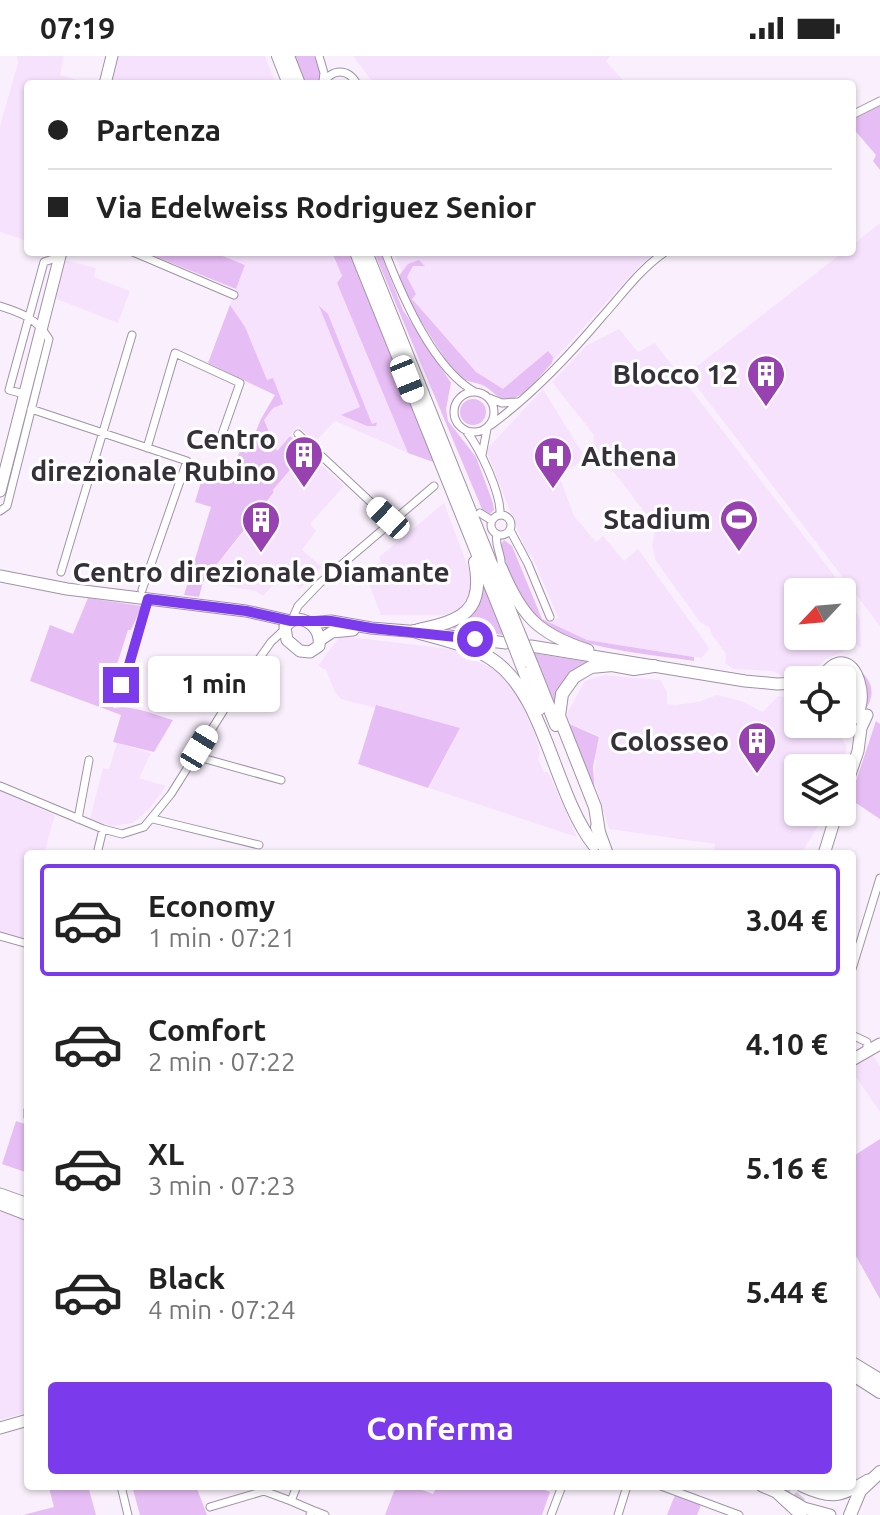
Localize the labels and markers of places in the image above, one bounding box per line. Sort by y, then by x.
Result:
building icon: Blocco 12 [745,353,787,408]
place label: Blocco 12 [613,358,738,389]
place label: Centro direzionale Rubino [31,423,276,486]
building icon: Centro direzionale Rubino [283,434,325,489]
hospital icon: Athena [532,435,574,490]
place label: Athena [581,440,677,471]
sports icon: Stadium [718,498,760,553]
building icon: Centro direzionale Diamante [240,499,282,554]
place label: Stadium [603,503,711,534]
place label: Centro direzionale Diamante [72,556,450,587]
building icon: Colosseo [736,720,778,775]
place label: Colosseo [610,725,729,756]

